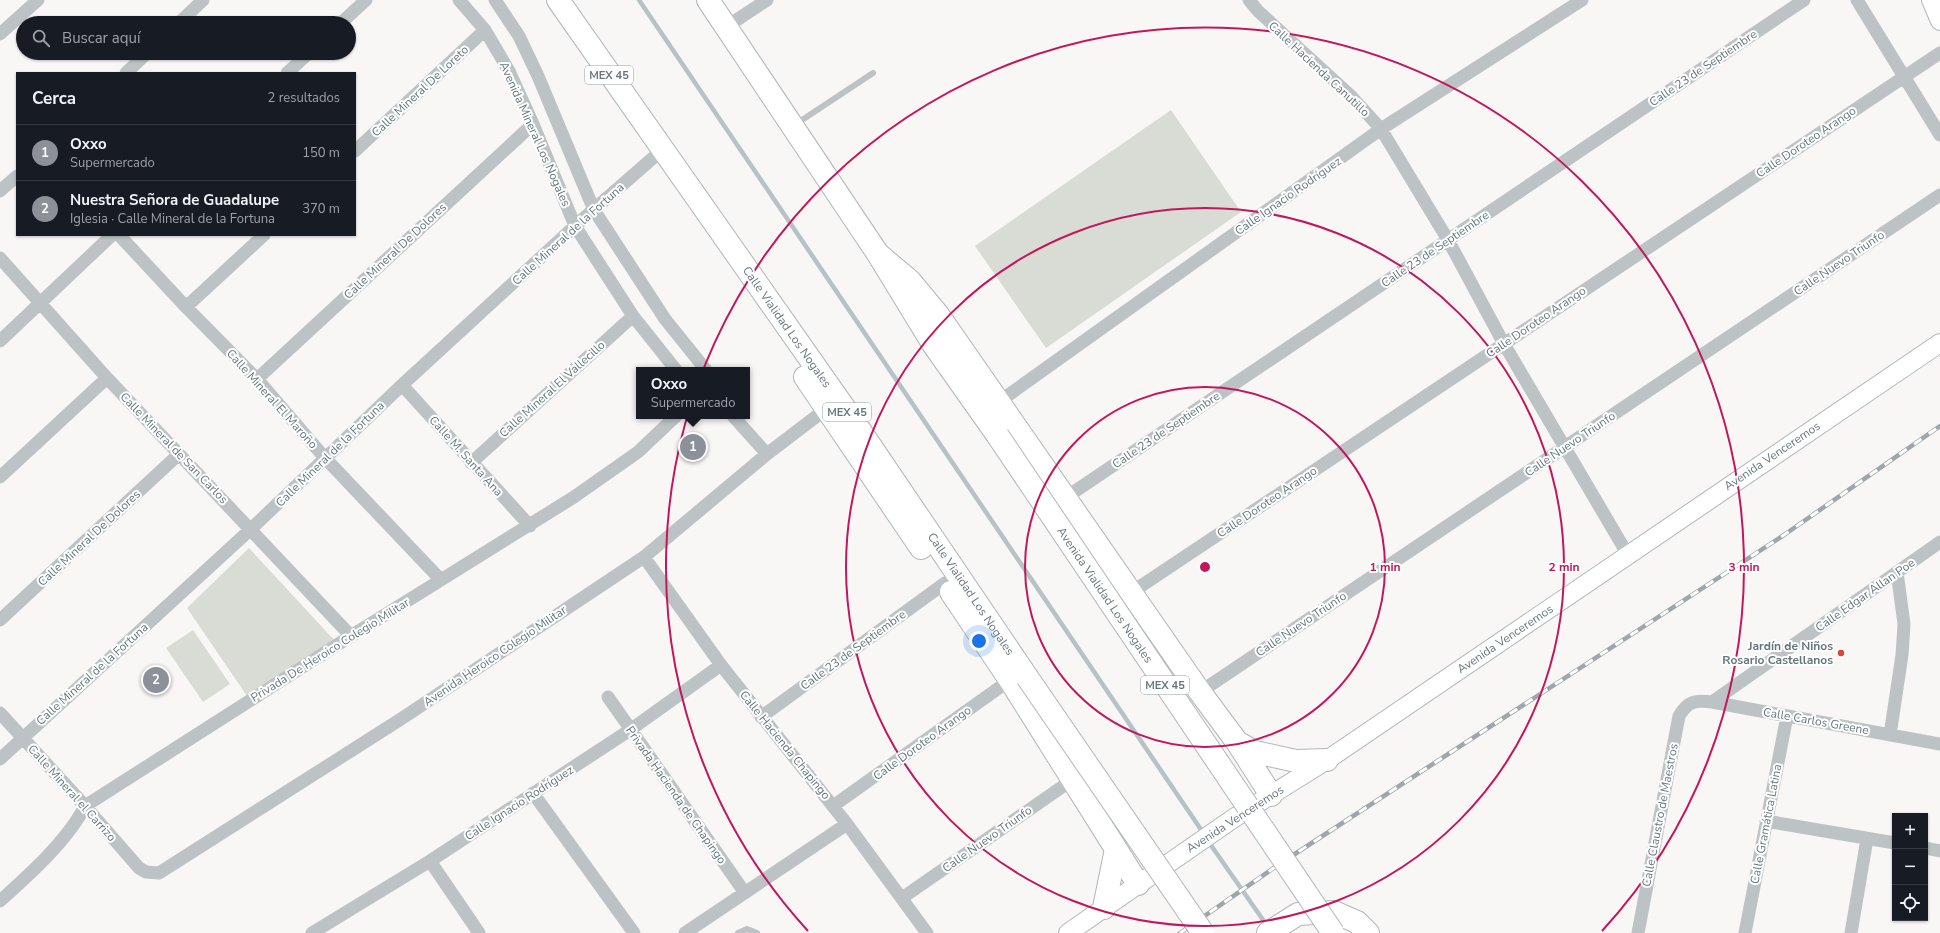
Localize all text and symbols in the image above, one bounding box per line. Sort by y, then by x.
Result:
search box [16,16,356,60]
street label: Calle Hacienda Canutillo [1265,18,1373,120]
street label: Calle 23 de Septiembre [1646,26,1760,110]
icon: search [30,27,52,49]
text: Buscar aquí [62,28,140,48]
street label: Calle Mineral De Loreto [368,42,472,140]
street label: Avenida Mineral Los Nogales [496,59,574,209]
road number: MEX 45 [585,66,633,84]
text: Cerca [32,87,76,110]
text: 2 resultados [268,89,340,107]
street label: Calle Doroteo Arango [1753,102,1859,181]
text: Oxxo [70,134,107,154]
text: 1 [41,144,49,162]
text: 150 m [302,144,340,162]
street label: Calle Ignacio Rodríguez [1232,153,1345,239]
text: Supermercado [70,154,155,172]
street label: Calle Mineral de la Fortuna [509,179,627,289]
text: Nuestra Señora de Guadalupe [70,190,279,210]
street label: Calle Mineral De Dolores [340,199,450,303]
text: 2 [41,200,49,218]
text: 370 m [302,200,340,218]
street label: Calle 23 de Septiembre [1378,207,1492,291]
text: Iglesia · Calle Mineral de la Fortuna [70,210,275,228]
street label: Calle Nuevo Triunfo [1791,227,1888,299]
street label: Calle Vialidad Los Nogales [739,263,835,391]
street label: Calle Doroteo Arango [1483,282,1589,361]
street label: Calle Mineral El Vallecillo [496,337,609,441]
street label: Calle Mineral El Maroño [223,346,321,452]
popup [636,367,750,419]
text: Oxxo [651,374,687,394]
street label: Calle 23 de Septiembre [1109,388,1223,472]
street label: Calle Mineral de San Carlos [117,389,232,507]
text: Supermercado [651,394,735,412]
street label: Calle Mineral de la Fortuna [272,398,388,510]
road number: MEX 45 [823,403,871,421]
street label: Calle Nuevo Triunfo [1522,408,1619,480]
street label: Calle M. Santa Ana [426,412,506,500]
street label: Avenida Venceremos [1721,418,1823,494]
pin: 1 [680,432,706,462]
street label: Calle Doroteo Arango [1214,462,1320,541]
street label: Calle Mineral De Dolores [34,486,144,590]
street label: Avenida Vialidad Los Nogales [1053,524,1157,666]
street label: Calle Vialidad Los Nogales [924,530,1018,659]
street label: Calle Edgar Allan Poe [1812,555,1918,635]
text: 1 min [1369,559,1401,575]
text: 2 min [1548,559,1580,575]
text: 3 min [1728,559,1760,575]
centre of rings [1198,560,1212,574]
street label: Calle Nuevo Triunfo [1253,588,1350,660]
street label: Privada De Heroico Colegio Militar [248,594,413,706]
street label: Avenida Venceremos [1454,601,1556,677]
street label: Avenida Heroico Colegio Militar [420,602,570,710]
street label: Calle 23 de Septiembre [797,606,909,694]
street label: Calle Mineral de la Fortuna [33,619,151,729]
your location [969,631,989,651]
place label: Jardín de Niños Rosario Castellanos [1722,638,1833,668]
marker: Jardín de Niños Rosario Castellanos [1836,648,1846,658]
pin: 2 [143,665,169,695]
road number: MEX 45 [1141,676,1189,694]
street label: Calle Hacienda Chapingo [736,687,834,803]
street label: Calle Doroteo Arango [870,702,974,784]
street label: Calle Carlos Greene [1762,704,1870,738]
street label: Privada Hacienda de Chapingo [622,723,730,867]
street label: Calle Mineral el Carrizo [24,741,120,845]
street label: Calle Claustro de Maestros [1638,742,1682,888]
street label: Calle Ignacio Rodríguez [462,762,577,844]
street label: Calle Gramática Latina [1747,763,1785,885]
street label: Avenida Venceremos [1183,781,1287,856]
street label: Calle Nuevo Triunfo [939,802,1035,876]
map controls [1892,813,1928,921]
button: + [1892,813,1928,849]
button: − [1892,849,1928,885]
button: locate [1892,885,1928,921]

